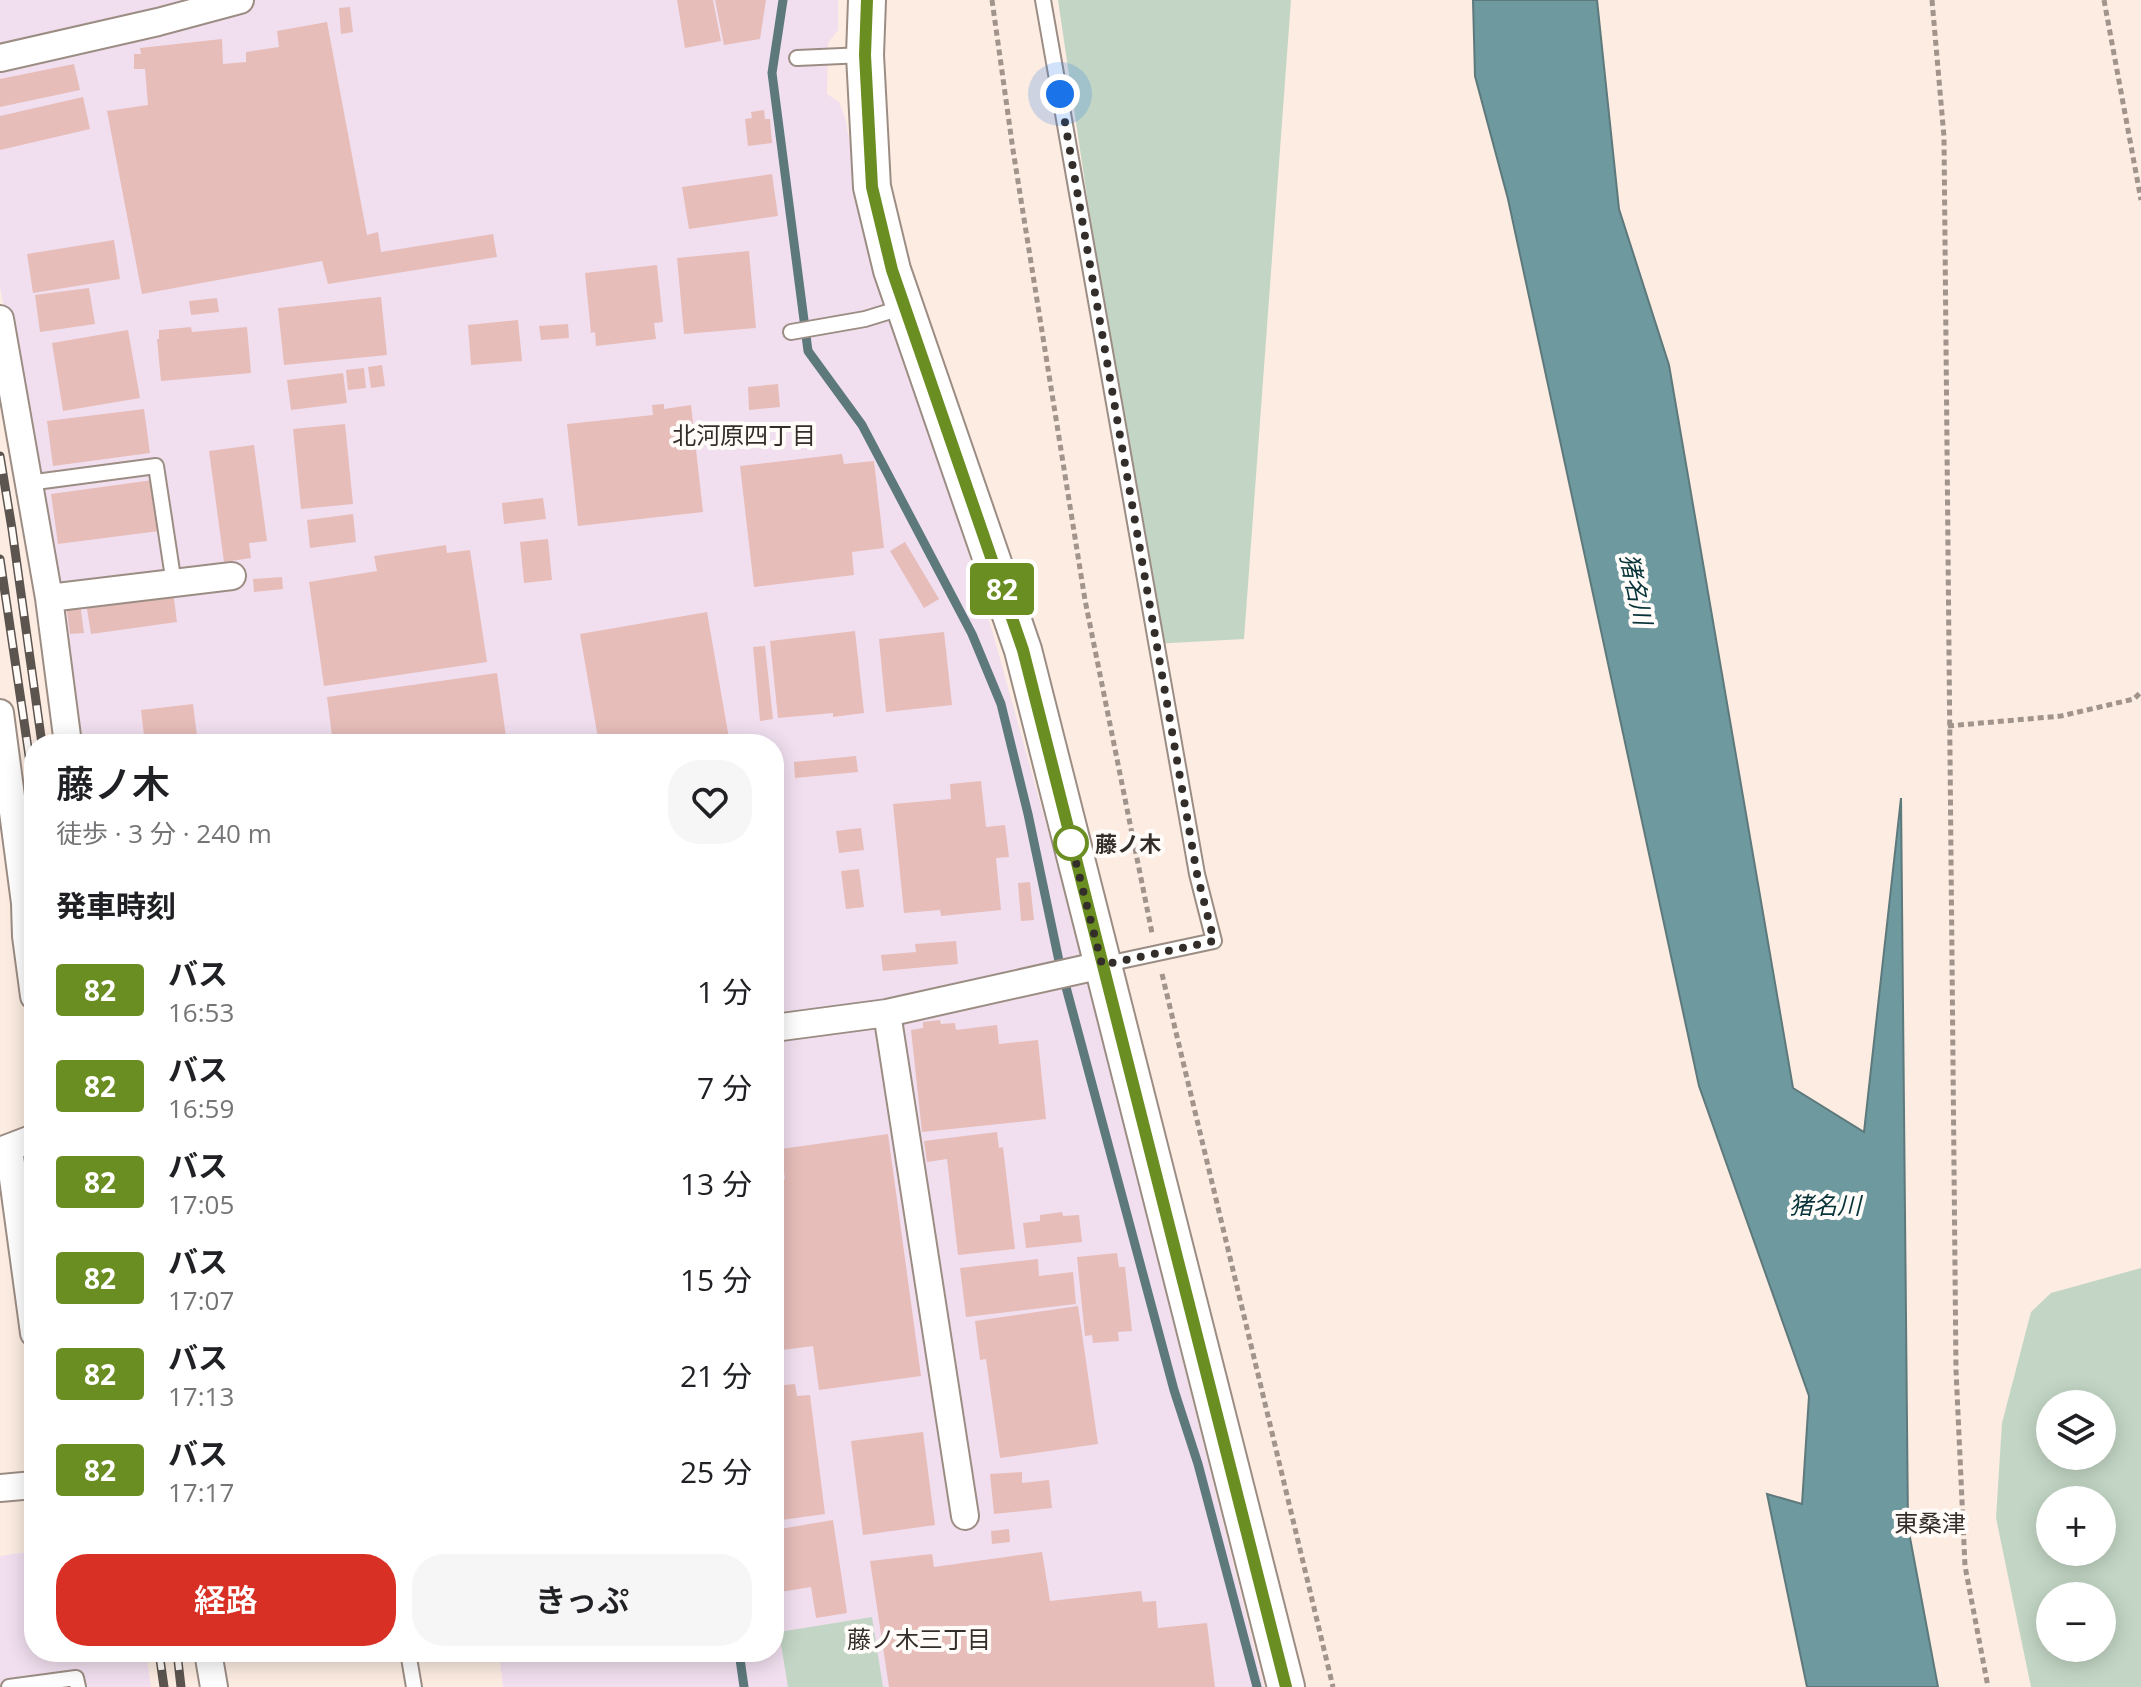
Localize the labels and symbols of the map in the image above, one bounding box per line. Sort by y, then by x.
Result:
your location [1040,74,1080,114]
district label: 北河原四丁目 [672,418,816,451]
water label: 猪名川 [1613,550,1661,631]
line badge: 82 [966,563,1038,615]
marker: 藤ノ木 [1054,826,1088,860]
place label: 藤ノ木 [1095,828,1161,858]
water label: 猪名川 [1789,1188,1864,1221]
district label: 東桑津 [1894,1506,1966,1539]
district label: 藤ノ木三丁目 [847,1622,991,1655]

